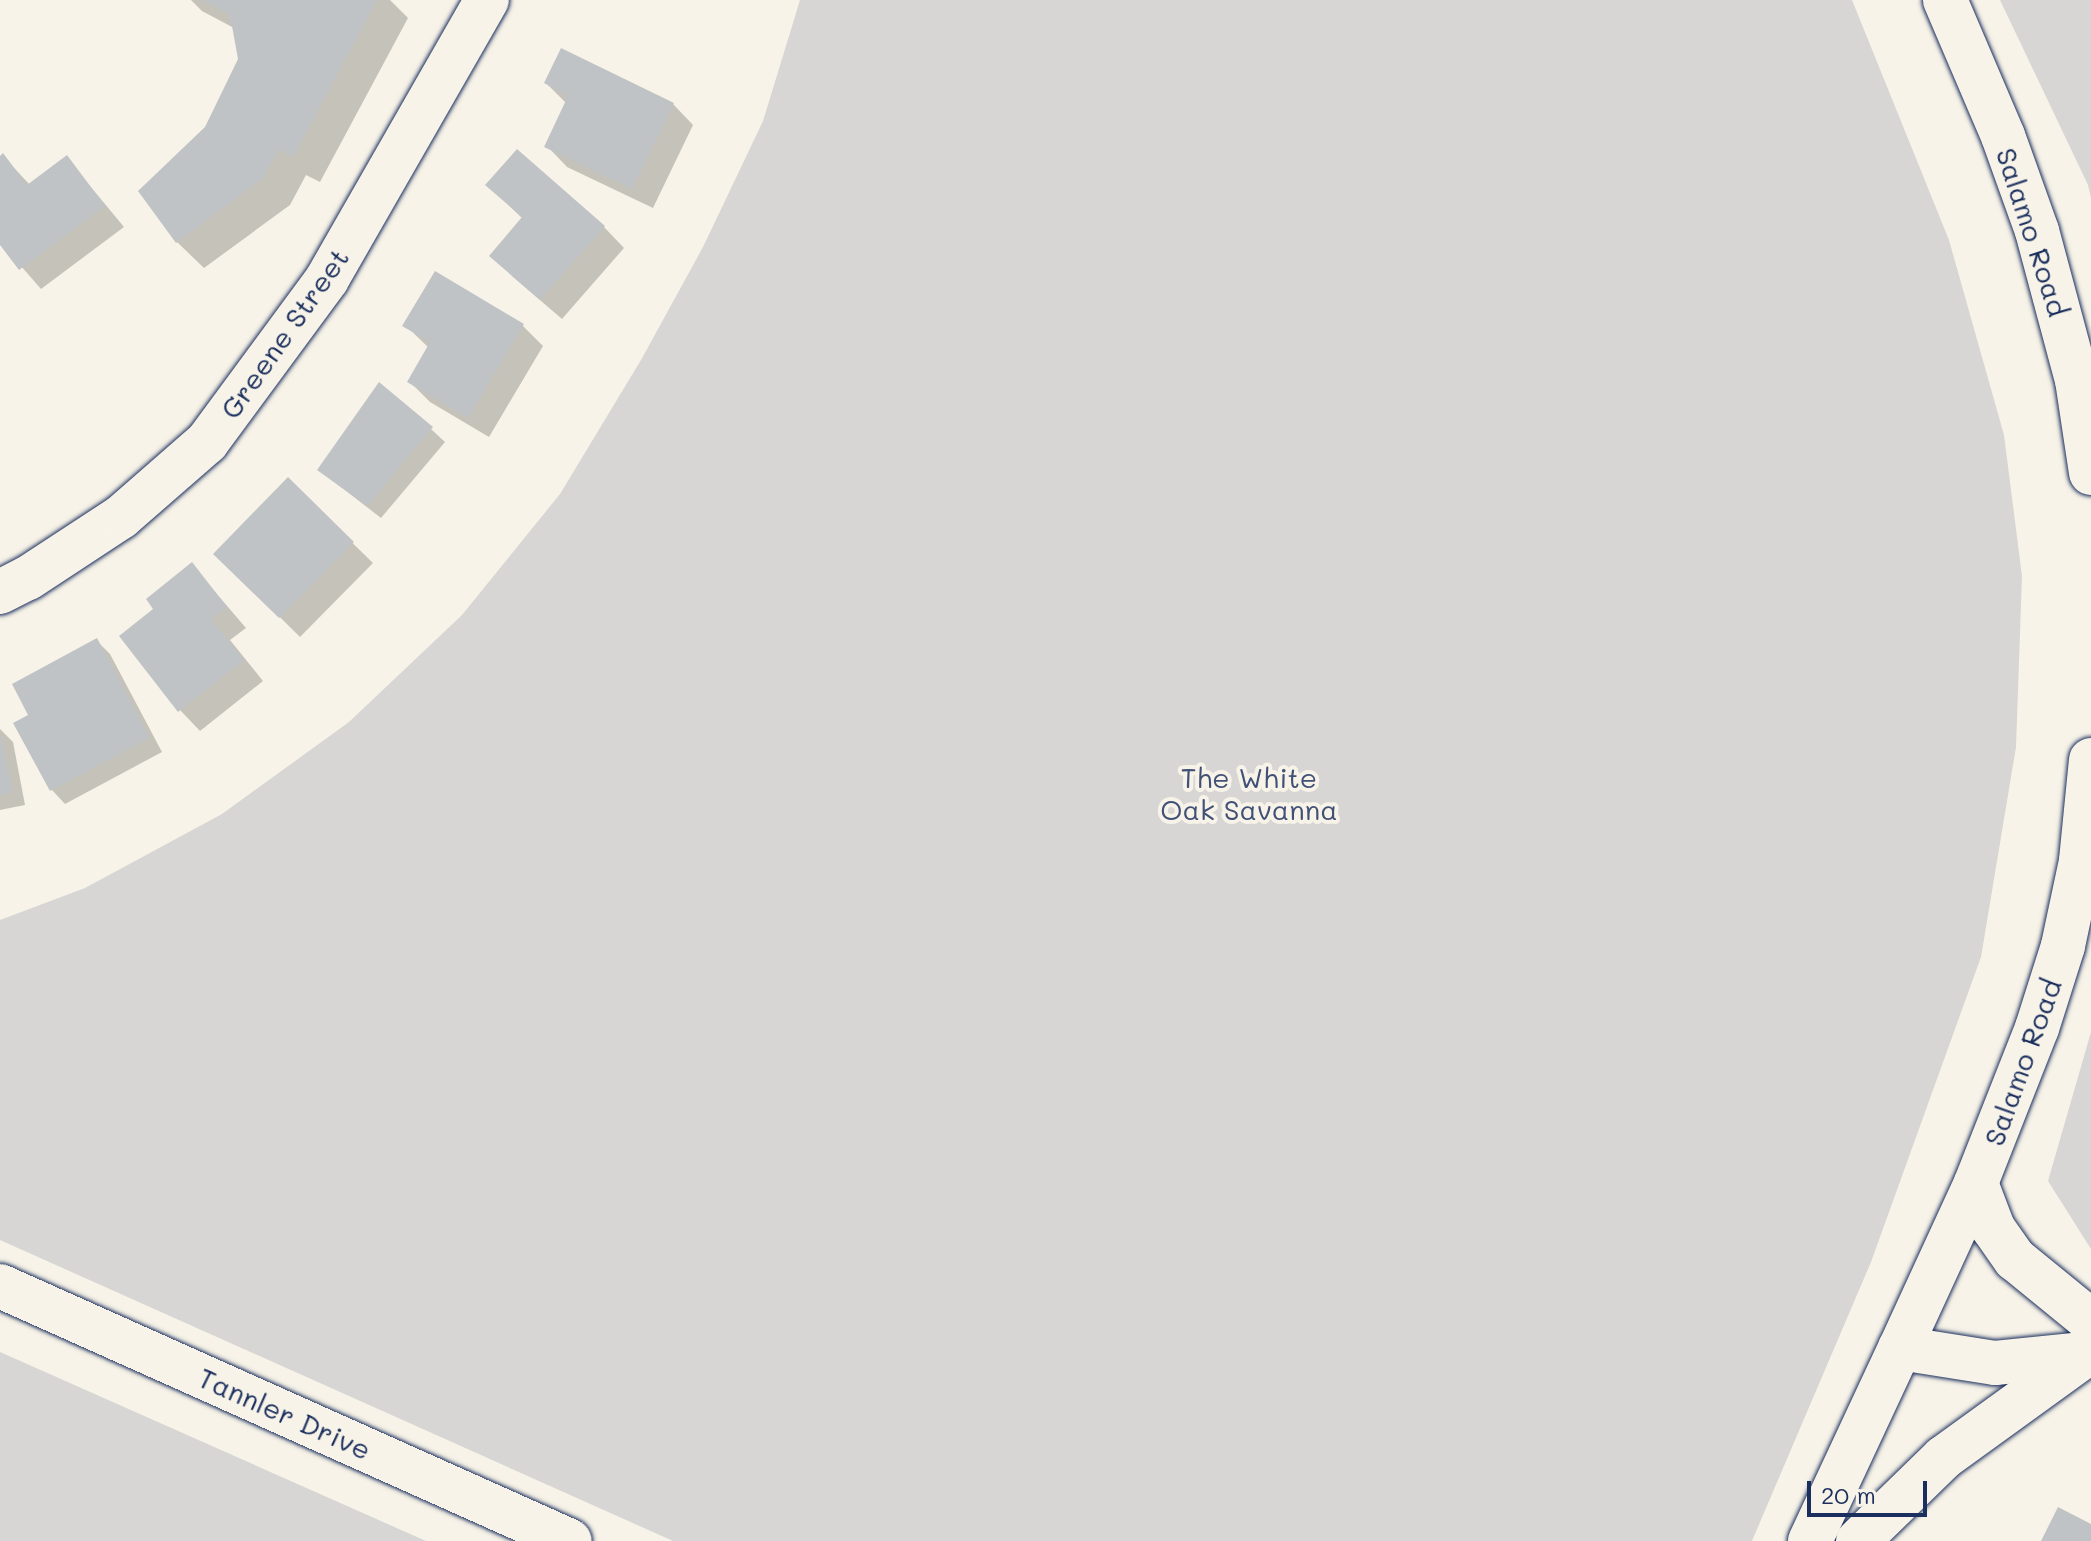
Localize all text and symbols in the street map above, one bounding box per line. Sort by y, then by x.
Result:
street label: Salamo Road [1990,143,2076,321]
street label: Greene Street [213,241,355,425]
park label: The White Oak Savanna [1160,760,1338,826]
street label: Salamo Road [1976,974,2068,1150]
street label: Tannler Drive [193,1360,377,1466]
scale bar [1811,1465,1931,1515]
text: 20 m [1821,1479,1876,1510]

